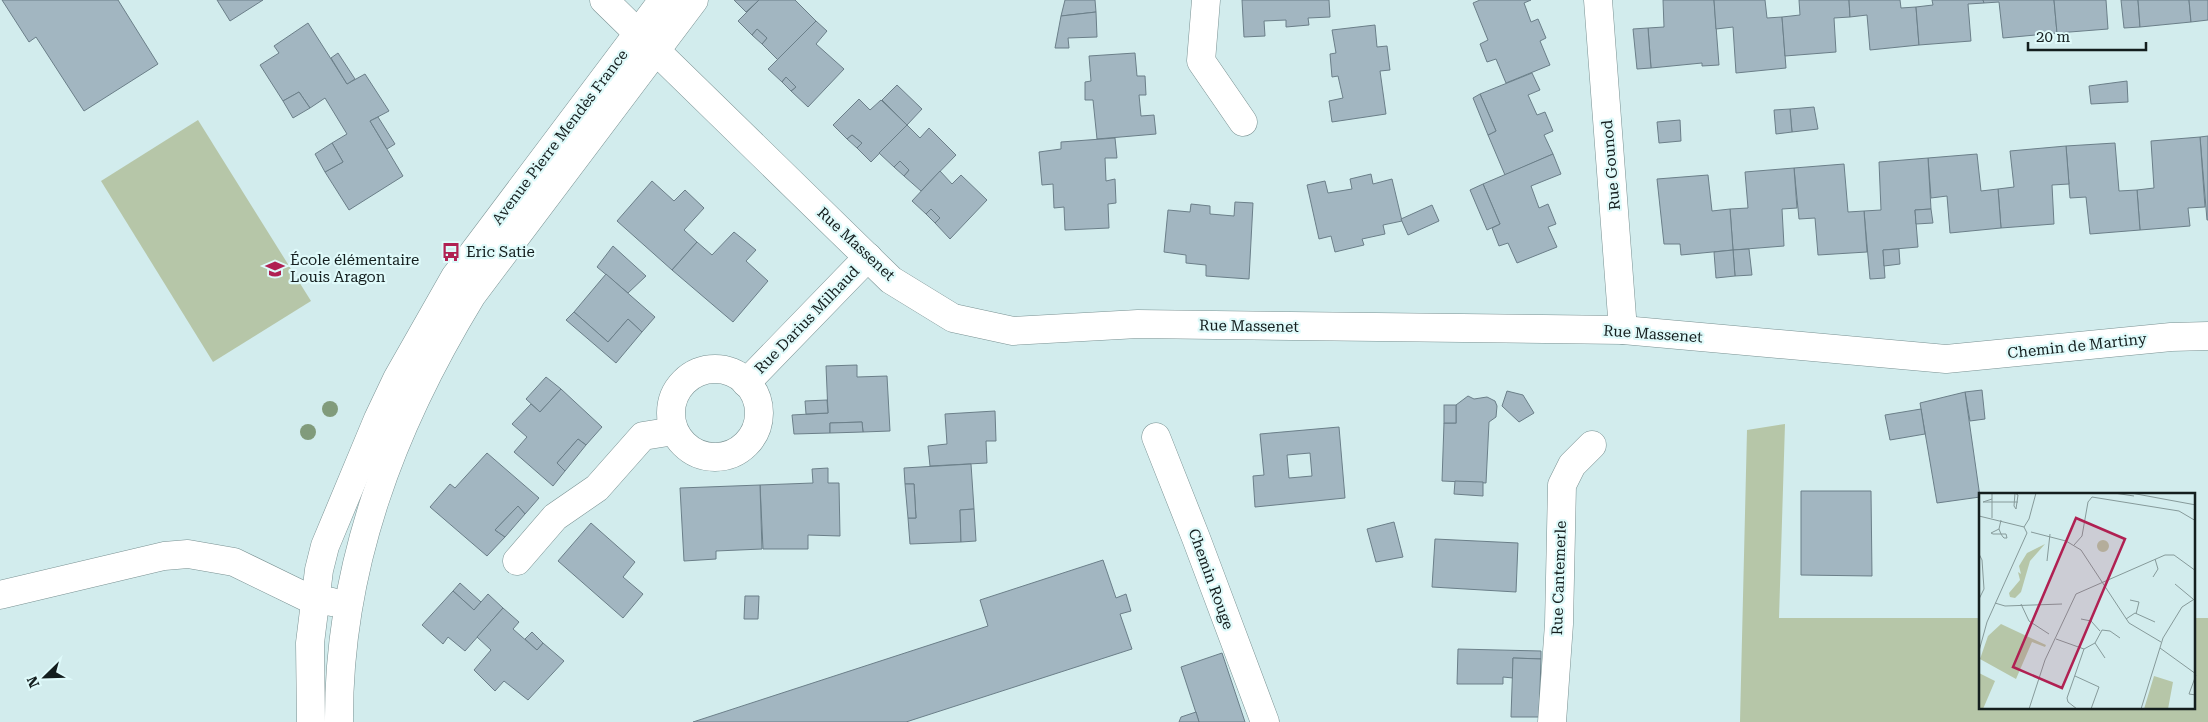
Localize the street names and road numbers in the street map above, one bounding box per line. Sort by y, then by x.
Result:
street label: Avenue Pierre Mendès France [488,46,632,228]
street label: Rue Gounod [1598,119,1624,211]
street label: Rue Massenet [813,203,899,285]
street label: Rue Darius Milhaud [751,262,863,378]
street label: Rue Massenet [1199,316,1299,336]
street label: Rue Massenet [1603,322,1704,346]
street label: Chemin de Martiny [2007,330,2148,362]
street label: Rue Cantemerle [1548,520,1570,636]
street label: Chemin Rouge [1184,526,1238,632]

